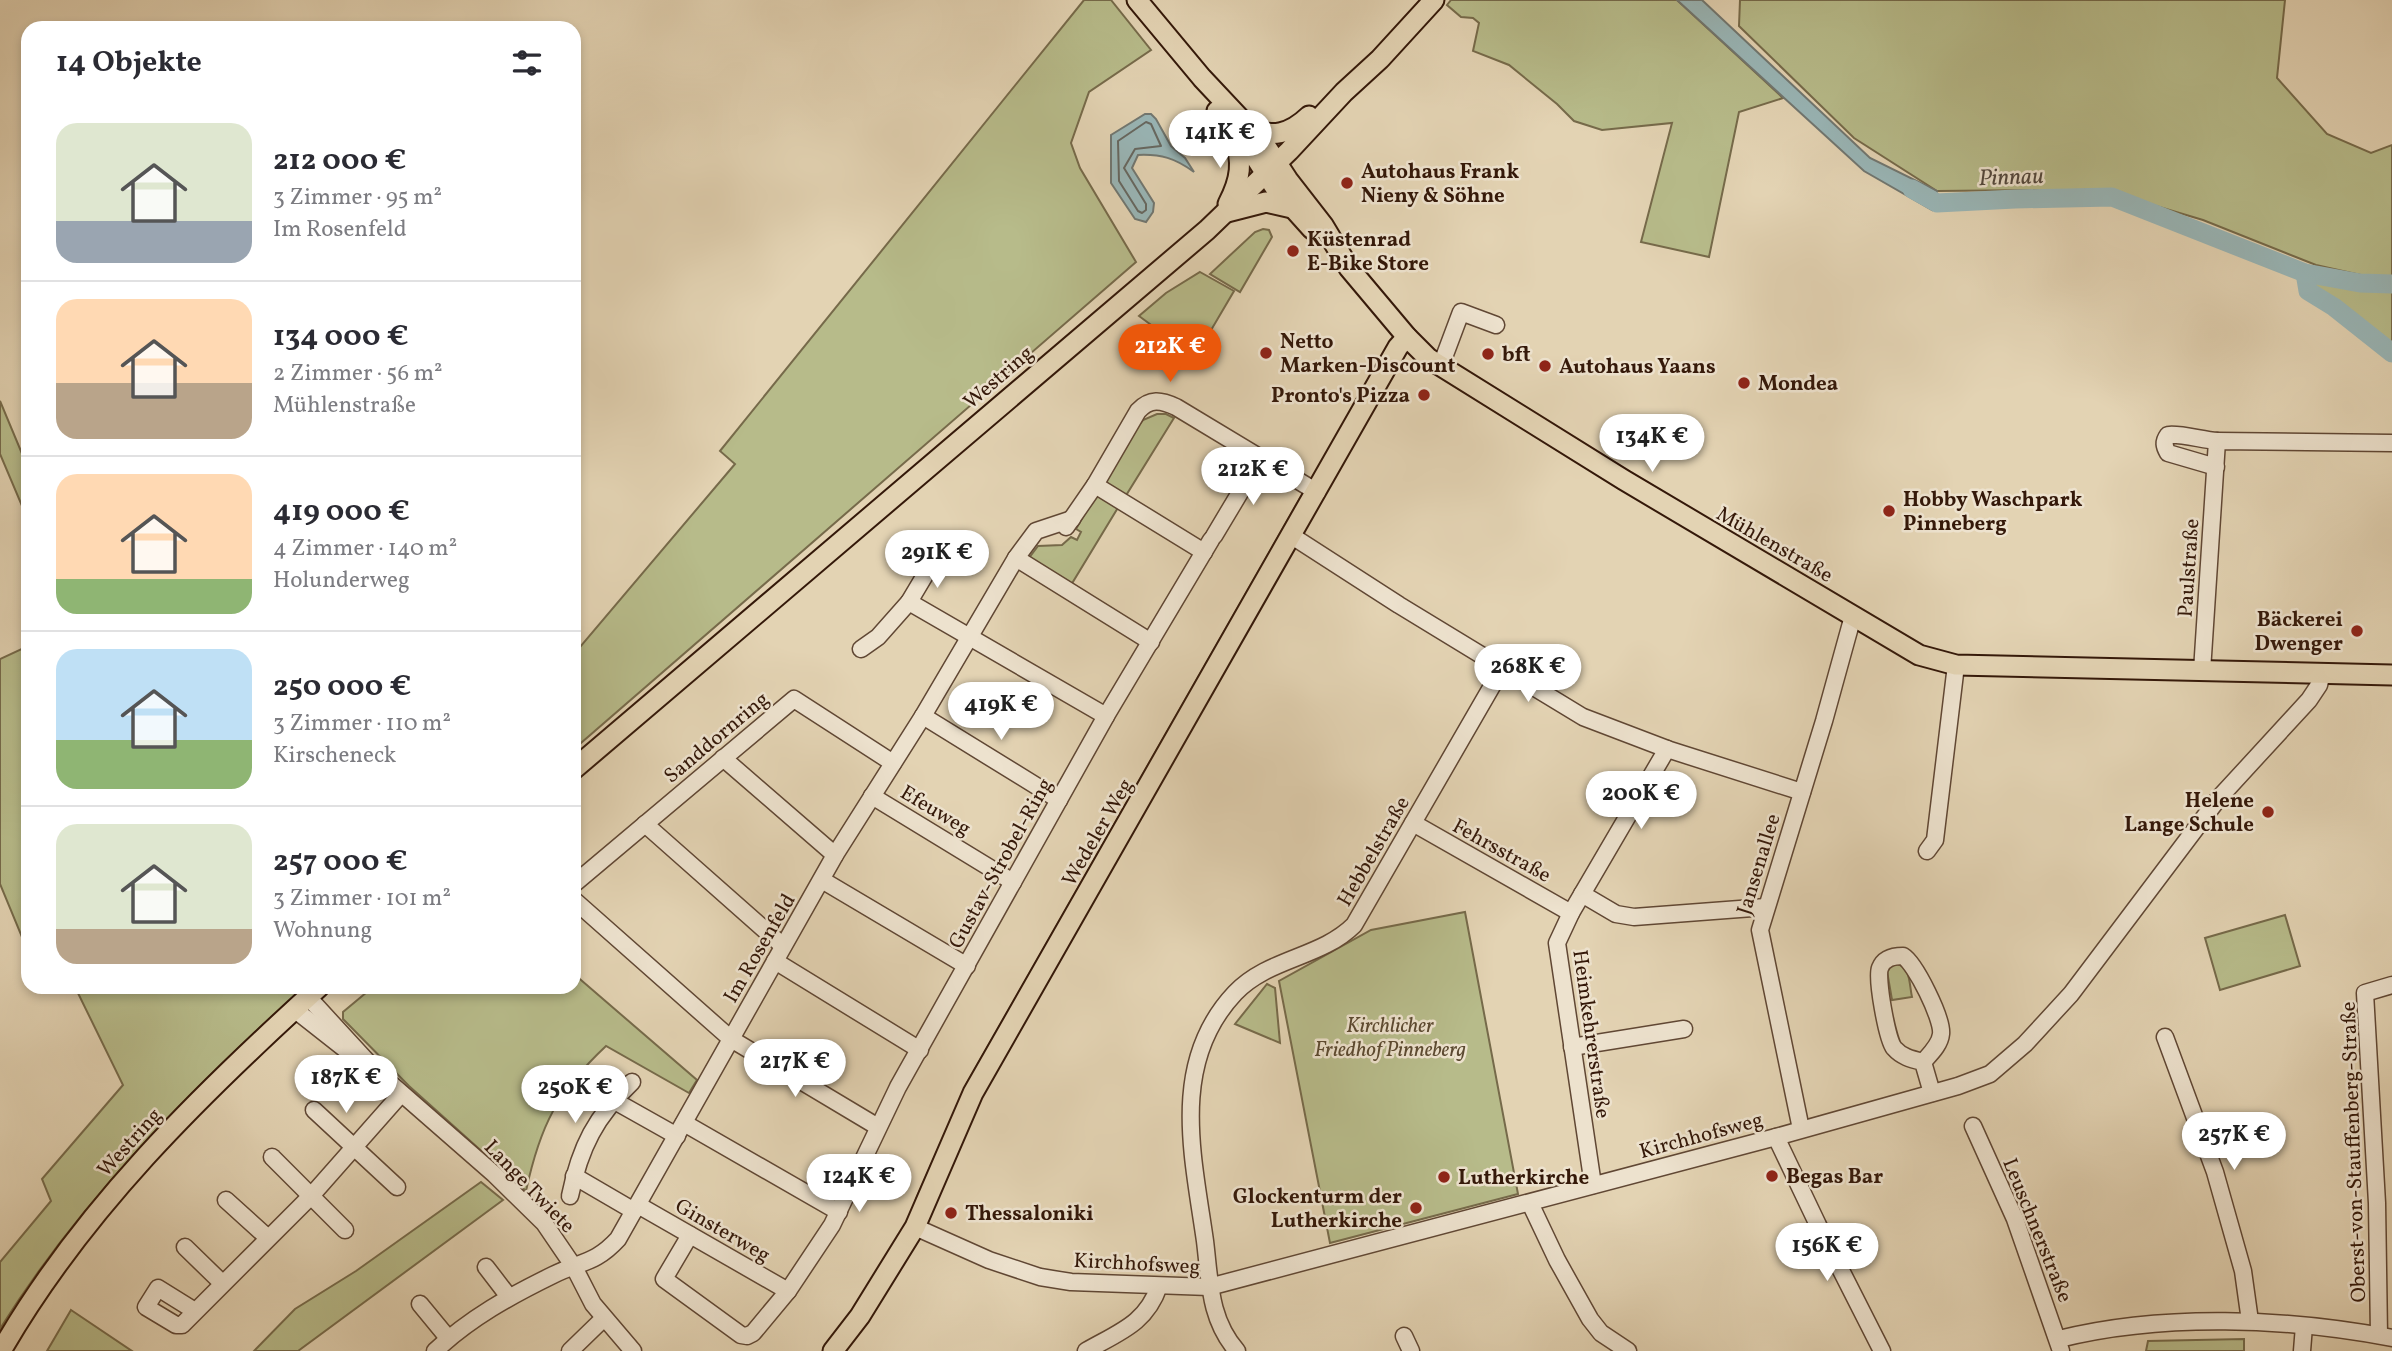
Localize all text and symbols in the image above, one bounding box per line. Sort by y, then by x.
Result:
text: 14 Objekte [56,42,202,84]
icon: filters [508,44,546,82]
pin: 141K € [1163,110,1277,170]
text: 141K € [1185,117,1255,149]
text: 212 000 € [273,140,406,182]
icon: home [112,151,196,235]
place label: Autohaus Frank Nieny & Söhne [1361,158,1519,211]
water label: Pinnau [1978,161,2044,195]
marker: Autohaus Frank Nieny & Söhne [1339,175,1355,191]
text: 3 Zimmer · 95 m² [273,182,442,214]
text: Im Rosenfeld [273,214,407,246]
place label: Küstenrad E-Bike Store [1307,226,1429,279]
marker: Küstenrad E-Bike Store [1285,243,1301,259]
text: 134 000 € [273,316,409,358]
pin: 212K € [1113,324,1227,384]
icon: home [112,327,196,411]
place label: Netto Marken-Discount [1280,328,1455,381]
text: 212K € [1134,331,1206,363]
street label: Westring [958,340,1040,417]
place label: bft [1502,341,1531,370]
marker: Netto Marken-Discount [1258,345,1274,361]
marker: bft [1480,346,1496,362]
place label: Autohaus Yaans [1559,353,1716,382]
text: 2 Zimmer · 56 m² [273,358,443,390]
marker: Autohaus Yaans [1537,358,1553,374]
place label: Mondea [1758,370,1838,399]
marker: Mondea [1736,375,1752,391]
place label: Pronto's Pizza [1271,382,1410,411]
marker: Pronto's Pizza [1416,387,1432,403]
text: Mühlenstraße [273,390,416,422]
pin: 134K € [1595,414,1709,474]
text: 134K € [1615,421,1689,453]
pin: 212K € [1196,448,1310,507]
text: 212K € [1217,454,1289,486]
place label: Hobby Waschpark Pinneberg [1903,486,2083,539]
text: 419 000 € [273,491,410,533]
street label: Mühlenstraße [1711,500,1838,590]
icon: home [112,502,196,586]
marker: Hobby Waschpark Pinneberg [1881,503,1897,519]
street label: Paulstraße [2172,518,2207,618]
pin: 291K € [880,530,994,590]
text: 4 Zimmer · 140 m² [273,533,457,565]
text: 291K € [901,537,973,569]
text: Holunderweg [273,565,410,597]
place label: Bäckerei Dwenger [2255,606,2343,659]
marker: Bäckerei Dwenger [2349,623,2365,639]
pin: 268K € [1471,644,1585,704]
text: 268K € [1490,651,1566,683]
text: 250 000 € [273,666,411,708]
icon: home [112,677,196,761]
pin: 419K € [944,682,1058,742]
street label: Sanddornring [658,686,776,791]
text: 419K € [964,689,1038,721]
text: 3 Zimmer · 110 m² [273,708,451,740]
text: Kirscheneck [273,740,396,772]
pin: 200K € [1584,772,1698,831]
street label: Gustav-Strobel-Ring [942,773,1060,954]
street label: Wedeler Weg [1056,774,1141,892]
text: 200K € [1602,778,1680,810]
street label: Efeuweg [894,779,976,844]
place label: Helene Lange Schule [2124,787,2254,840]
street label: Hebbelstraße [1331,791,1418,912]
marker: Helene Lange Schule [2260,804,2276,820]
street label: Jansenallee [1730,810,1789,919]
street label: Fehrsstraße [1447,812,1556,890]
text: 257 000 € [273,841,408,883]
icon: home [112,852,196,936]
text: 3 Zimmer · 101 m² [273,883,451,915]
street label: Im Rosenfeld [717,889,803,1009]
text: Wohnung [273,915,372,947]
street label: Heimkehrerstraße [1564,948,1617,1120]
street label: Oberst-von-Stauffenberg-Straße [2335,1001,2374,1303]
park label: Kirchlicher Friedhof Pinneberg [1314,1012,1466,1065]
pin: 217K € [738,1040,852,1099]
text: 217K € [760,1046,830,1078]
pin: 187K € [289,1056,403,1115]
text: 187K € [311,1062,381,1094]
pin: 250K € [518,1066,632,1125]
text: 250K € [537,1072,613,1104]
street label: Westring [91,1102,169,1184]
street label: Kirchhofsweg [1636,1106,1766,1167]
pin: 257K € [2177,1112,2291,1172]
text: 257K € [2198,1119,2270,1151]
street label: Lange Twiete [477,1134,581,1240]
pin: 124K € [802,1154,916,1214]
street label: Leuschnerstraße [1994,1154,2079,1307]
text: 124K € [822,1161,896,1193]
place label: Begas Bar [1786,1163,1883,1192]
place label: Lutherkirche [1458,1164,1589,1193]
marker: Begas Bar [1764,1168,1780,1184]
marker: Lutherkirche [1436,1169,1452,1185]
place label: Glockenturm der Lutherkirche [1233,1183,1402,1236]
street label: Ginsterweg [669,1192,775,1270]
place label: Thessaloniki [965,1200,1094,1229]
marker: Glockenturm der Lutherkirche [1408,1200,1424,1216]
marker: Thessaloniki [943,1205,959,1221]
pin: 156K € [1770,1224,1884,1283]
text: 156K € [1791,1230,1863,1262]
street label: Kirchhofsweg [1073,1247,1201,1282]

